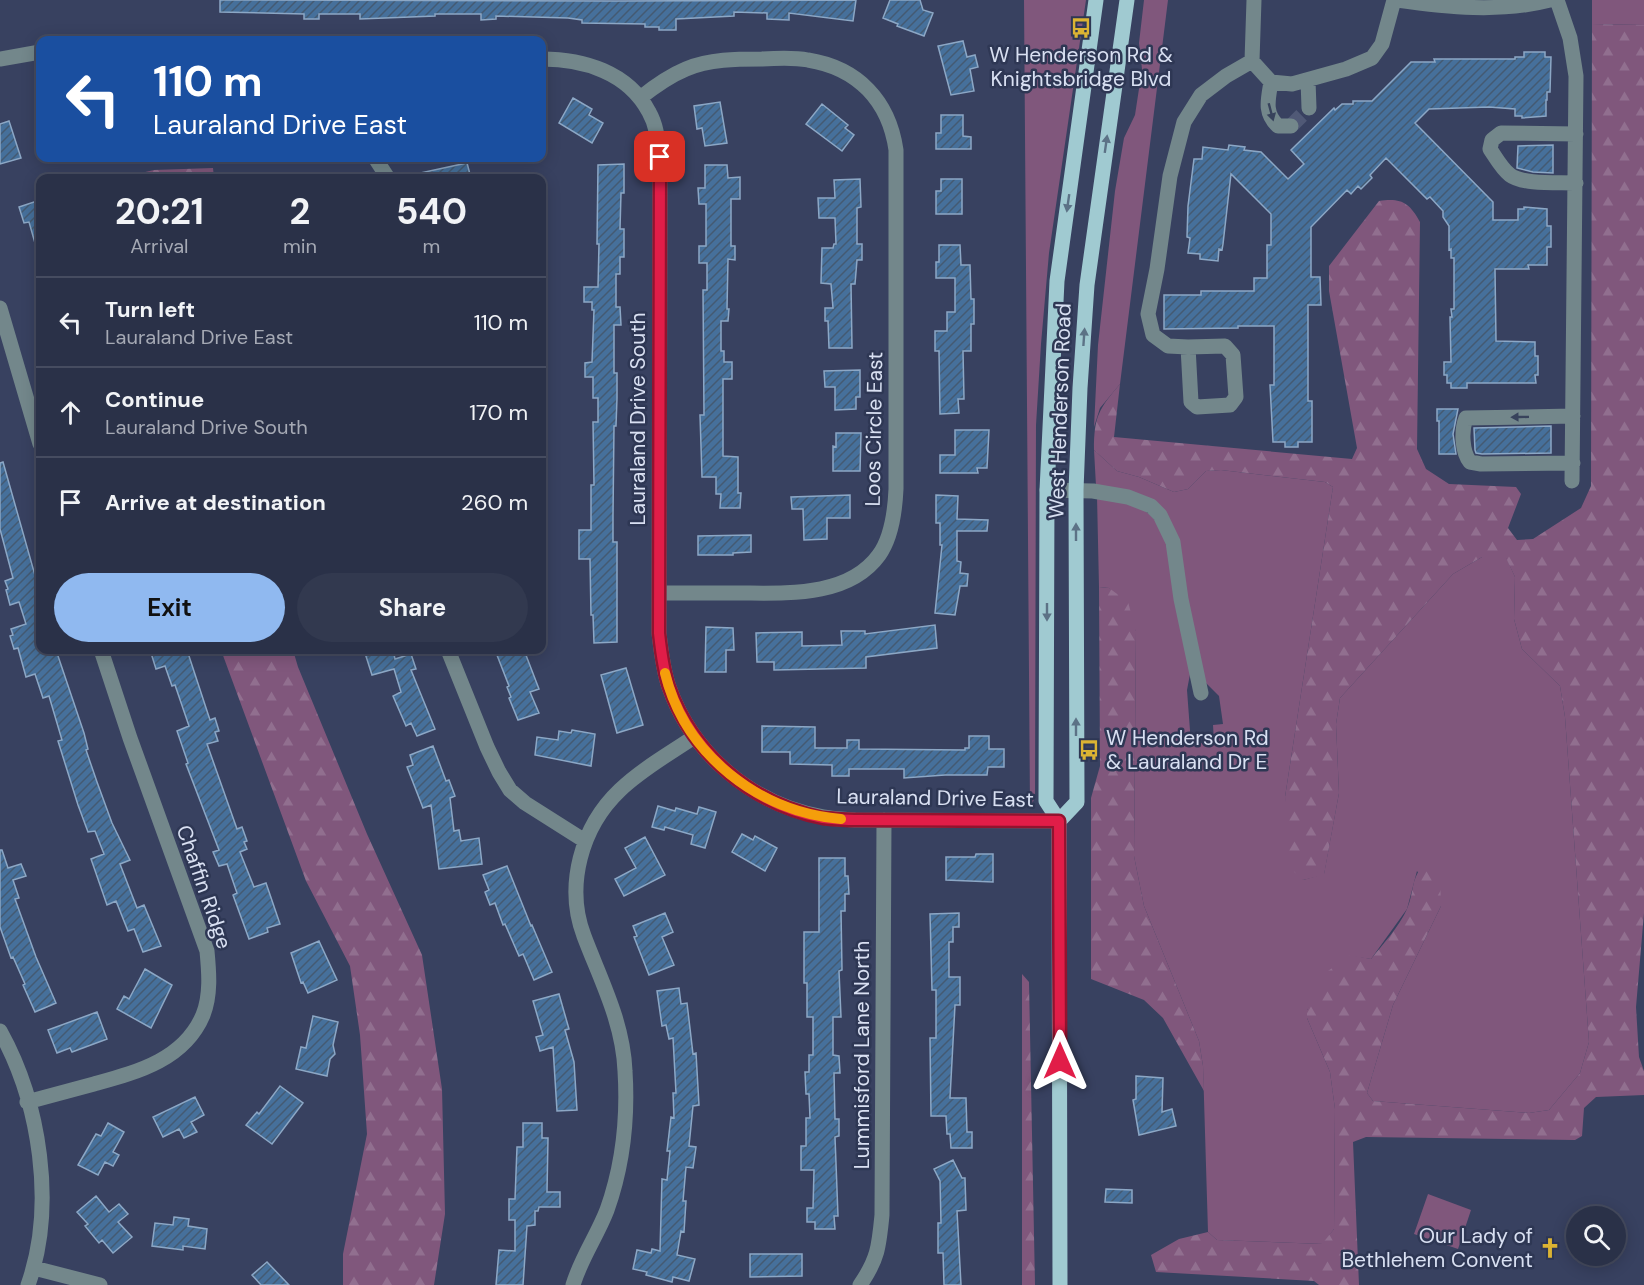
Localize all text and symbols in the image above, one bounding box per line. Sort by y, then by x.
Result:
bus stop icon: W Henderson Rd & Knightsbridge Blvd [1069,16,1093,40]
place label: W Henderson Rd & Knightsbridge Blvd [989,41,1173,93]
text: 110 m [153,54,263,109]
icon: left [54,60,132,138]
one-way arrow [1266,103,1276,121]
text: Lauraland Drive East [153,107,407,142]
pin [634,131,685,182]
one-way arrow [1102,134,1111,153]
icon: arrive [643,140,676,173]
text: 20:21 [115,188,204,235]
text: 2 [290,188,310,235]
text: 540 [396,188,467,235]
one-way arrow [1063,194,1072,213]
text: Arrival [130,233,189,259]
text: min [283,233,317,259]
text: m [423,233,440,259]
text: Turn left [105,295,195,324]
street label: West Henderson Road [1042,303,1078,519]
icon: left [54,306,87,339]
text: 110 m [474,308,528,337]
street label: Lauraland Drive South [624,313,652,525]
text: Lauraland Drive East [105,324,293,350]
one-way arrow [1079,328,1088,347]
street label: Loos Circle East [859,351,889,507]
text: Continue [105,385,204,414]
icon: ahead [54,396,87,429]
text: 170 m [469,398,528,427]
one-way arrow [1510,412,1529,421]
text: Lauraland Drive South [105,414,308,440]
icon: arrive [54,486,87,519]
text: Arrive at destination [105,488,326,517]
text: 260 m [461,488,528,517]
one-way arrow [1071,523,1081,542]
button: Exit [54,573,285,642]
button: Share [297,573,528,642]
one-way arrow [1042,602,1052,621]
one-way arrow [1072,718,1081,737]
place label: W Henderson Rd & Lauraland Dr E [1106,724,1269,776]
bus stop icon: W Henderson Rd & Lauraland Dr E [1077,738,1101,762]
street label: Lauraland Drive East [836,782,1034,814]
street label: Chaffin Ridge [170,821,238,953]
street label: Lummisford Lane North [848,941,876,1169]
position arrow [1028,1029,1092,1093]
map controls [1566,1206,1626,1266]
button: search [1566,1206,1626,1266]
place label: Our Lady of Bethlehem Convent [1341,1222,1533,1274]
church icon: Our Lady of Bethlehem Convent [1538,1236,1562,1260]

